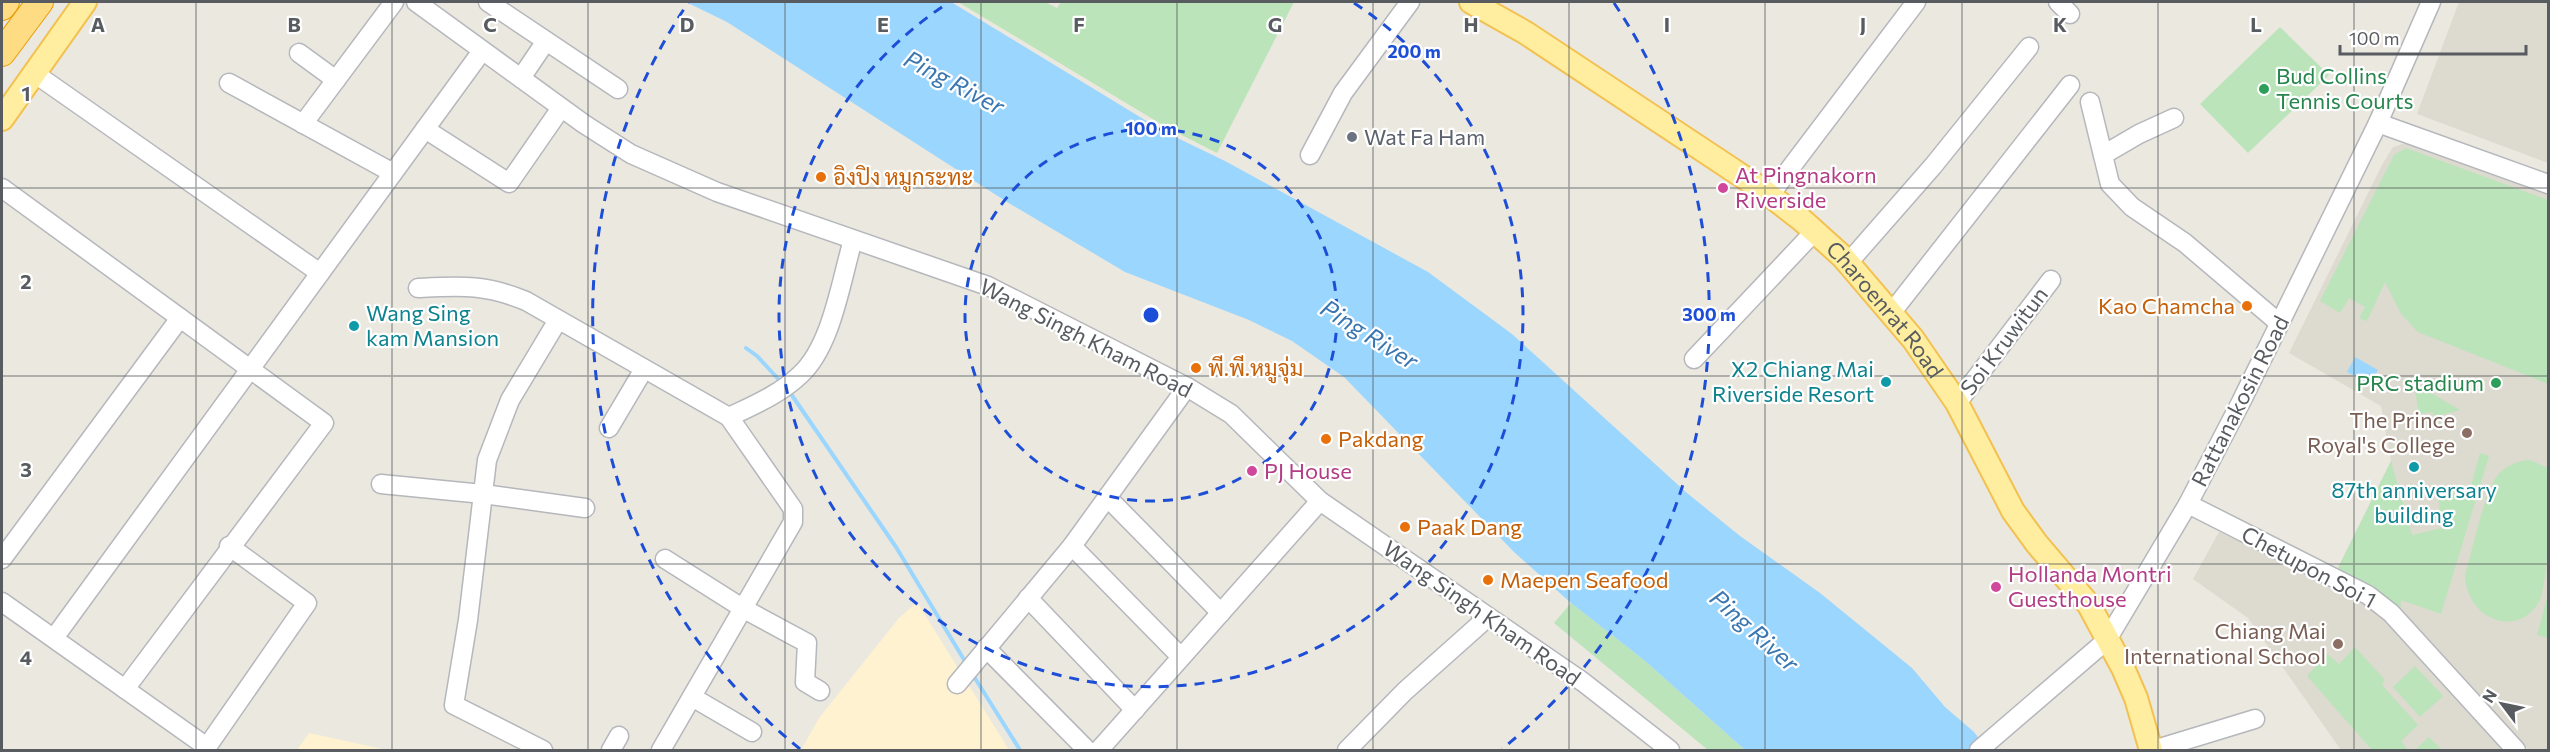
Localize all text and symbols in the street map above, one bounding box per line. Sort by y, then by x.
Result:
text: A [91,12,105,36]
text: B [287,12,301,36]
text: C [483,12,497,36]
text: D [680,12,694,36]
text: E [877,12,889,36]
text: F [1073,12,1085,36]
text: G [1268,12,1282,36]
text: H [1464,12,1479,36]
text: I [1664,12,1670,36]
text: J [1860,12,1866,36]
text: K [2053,12,2067,36]
text: L [2250,12,2262,36]
scale bar [2340,18,2526,56]
text: 100 m [2349,27,2399,49]
text: 200 m [1387,40,1441,62]
water label: Ping River [900,43,1011,121]
place label: Bud Collins Tennis Courts [2276,62,2413,114]
text: 1 [21,81,31,105]
marker: Bud Collins Tennis Courts [2257,82,2271,96]
text: 100 m [1125,117,1177,139]
place label: Wat Fa Ham [1364,123,1485,150]
marker: Wat Fa Ham [1345,130,1359,144]
place label: At Pingnakorn Riverside [1735,161,1877,213]
place label: อิงปิง หมูกระทะ [833,163,973,193]
marker: อิงปิง หมูกระทะ [814,170,828,184]
marker: At Pingnakorn Riverside [1716,181,1730,195]
street label: Charoenrat Road [1821,235,1950,383]
text: 2 [20,269,32,293]
street label: Wang Singh Kham Road [975,272,1197,403]
street label: Soi Kruwitun [1954,281,2053,400]
place label: Kao Chamcha [2098,292,2235,319]
water label: Ping River [1316,293,1425,376]
place label: Wang Sing kam Mansion [366,299,499,351]
marker: Kao Chamcha [2240,299,2254,313]
text: 300 m [1682,303,1736,325]
centre of rings [1141,305,1161,325]
street label: Rattanakosin Road [2185,311,2294,491]
marker: Wang Sing kam Mansion [347,319,361,333]
place label: พี.พี.หมูจุ่ม [1208,354,1303,384]
place label: X2 Chiang Mai Riverside Resort [1712,355,1874,407]
marker: พี.พี.หมูจุ่ม [1189,361,1203,375]
place label: PRC stadium [2356,369,2484,396]
marker: X2 Chiang Mai Riverside Resort [1879,375,1893,389]
marker: PRC stadium [2489,376,2503,390]
place label: The Prince Royal's College [2307,406,2455,458]
place label: Pakdang [1338,425,1424,452]
marker: The Prince Royal's College [2460,426,2474,440]
marker: Pakdang [1319,432,1333,446]
text: 3 [20,457,32,481]
place label: PJ House [1264,457,1352,484]
marker: 87th anniversary building [2407,460,2421,474]
marker: PJ House [1245,464,1259,478]
place label: 87th anniversary building [2331,476,2497,528]
place label: Paak Dang [1417,513,1522,540]
marker: Paak Dang [1398,520,1412,534]
street label: Chetupon Soi 1 [2237,520,2381,613]
street label: Wang Singh Kham Road [1378,534,1586,691]
place label: Hollanda Montri Guesthouse [2008,560,2172,612]
place label: Maepen Seafood [1500,566,1669,593]
marker: Maepen Seafood [1481,573,1495,587]
marker: Hollanda Montri Guesthouse [1989,580,2003,594]
water label: Ping River [1705,583,1806,678]
place label: Chiang Mai International School [2124,617,2326,669]
marker: Chiang Mai International School [2331,637,2345,651]
text: 4 [20,645,32,669]
north arrow [2472,674,2532,734]
text: N [2478,686,2500,706]

